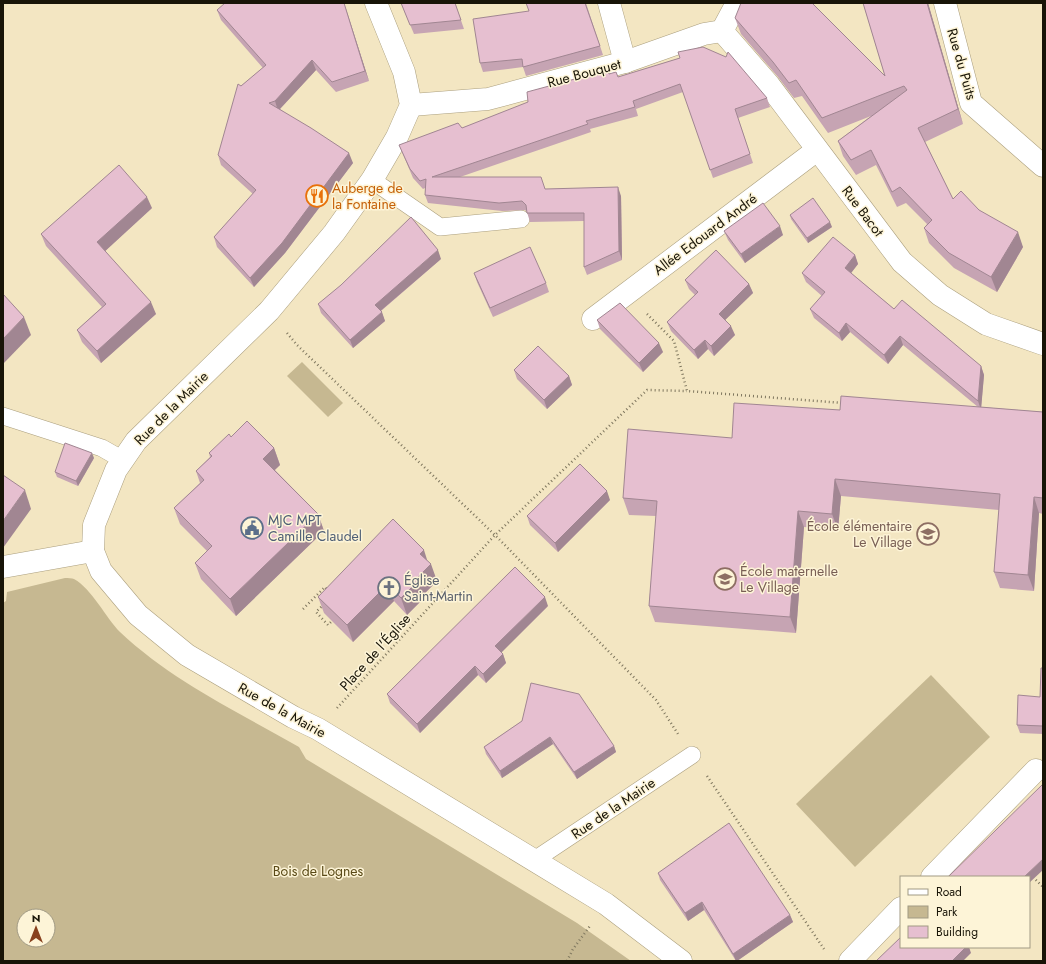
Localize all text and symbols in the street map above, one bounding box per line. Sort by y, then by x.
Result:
street label: Rue du Puits [942,26,982,102]
street label: Rue Bouquet [545,53,624,92]
place label: Auberge de la Fontaine [332,178,403,214]
street label: Rue Bacot [837,181,889,241]
restaurant icon: Auberge de la Fontaine [304,183,330,209]
street label: Allée Edouard André [649,188,761,280]
street label: Rue de la Mairie [129,366,213,450]
place label: MJC MPT Camille Claudel [268,510,362,546]
public building icon: MJC MPT Camille Claudel [239,515,265,541]
place label: École élémentaire Le Village [807,516,912,552]
school or university icon: École élémentaire Le Village [915,521,941,547]
place label: École maternelle Le Village [740,561,838,597]
school or university icon: École maternelle Le Village [712,566,738,592]
place label: Église Saint-Martin [404,570,473,606]
church icon: Église Saint-Martin [376,575,402,601]
street label: Place de l'Église [335,609,415,695]
street label: Rue de la Mairie [235,678,329,742]
street label: Rue de la Mairie [567,772,659,844]
park label: Bois de Lognes [273,861,364,881]
legend [900,876,1030,948]
text: Road [936,883,962,901]
text: Park [936,903,958,921]
north arrow [16,908,56,948]
text: N [32,910,40,926]
text: Building [936,923,978,941]

